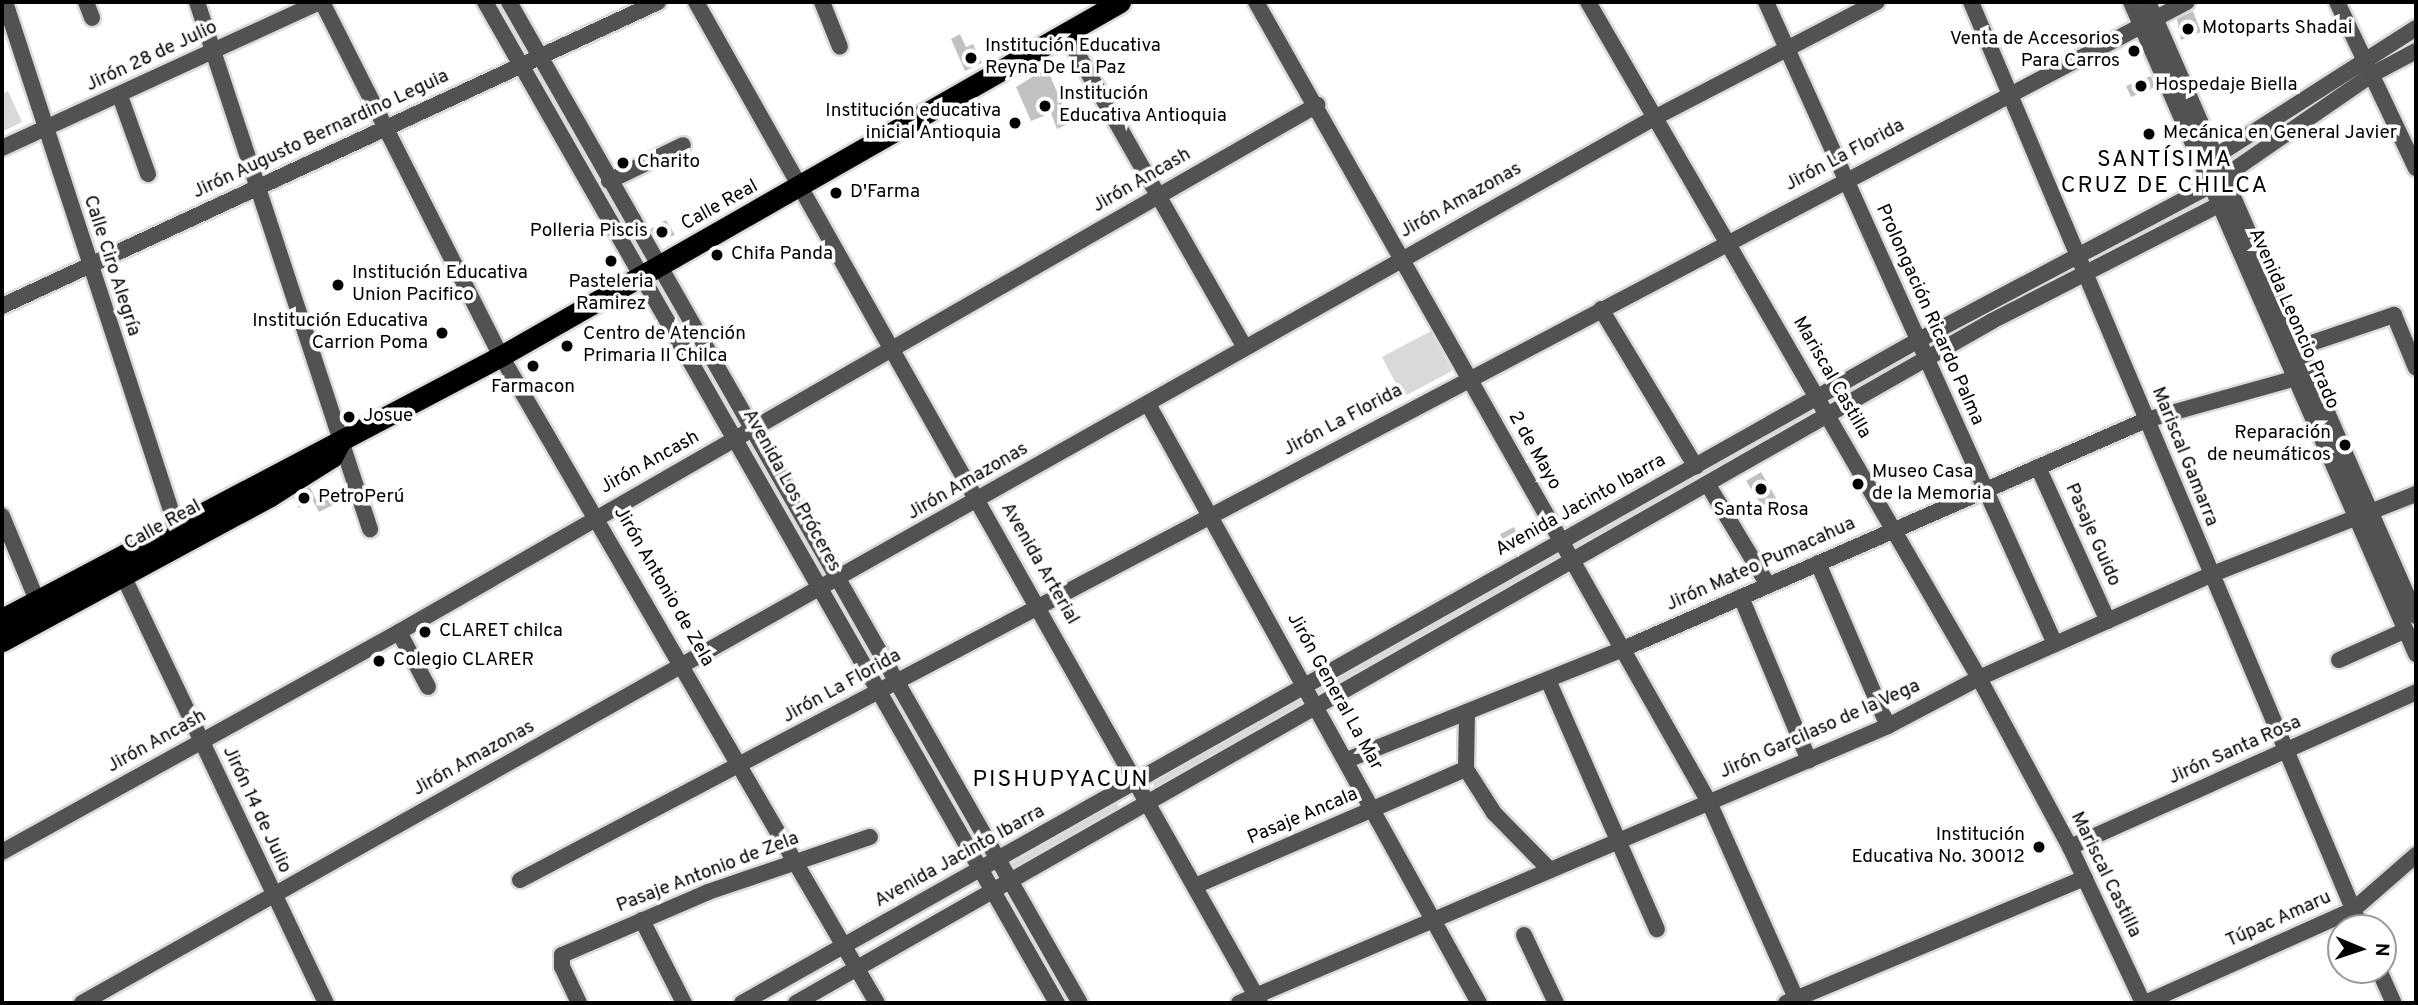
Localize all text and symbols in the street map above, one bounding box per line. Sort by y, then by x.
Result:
street label: Jirón 28 de Julio [83,17,221,97]
place label: Motoparts Shadai [2202,18,2352,40]
marker: Motoparts Shadai [2180,21,2196,37]
place label: Venta de Accesorios Para Carros [1949,29,2120,73]
place label: Institución Educativa Reyna De La Paz [985,36,1161,80]
marker: Venta de Accesorios Para Carros [2126,43,2142,59]
marker: Institución Educativa Reyna De La Paz [963,50,979,66]
street label: Jirón Augusto Bernardino Leguia [189,65,453,205]
place label: Hospedaje Biella [2155,75,2297,97]
marker: Hospedaje Biella [2133,78,2149,94]
place label: Institución Educativa Antioquia [1059,84,1228,128]
marker: Institución Educativa Antioquia [1037,98,1053,114]
place label: Institución educativa inicial Antioquia [825,101,1001,145]
marker: Institución educativa inicial Antioquia [1007,115,1023,131]
street label: Jirón La Florida [1781,115,1909,197]
place label: Mecánica en General Javier [2163,123,2397,145]
marker: Mecánica en General Javier [2141,126,2157,142]
street label: Jirón Ancash [1088,143,1196,219]
district label: SANTÍSIMA CRUZ DE CHILCA [2063,147,2267,201]
place label: Charito [637,152,700,174]
marker: Charito [615,155,631,171]
street label: Jirón Amazonas [1396,158,1526,244]
street label: Calle Real [678,176,762,236]
place label: D'Farma [850,182,920,204]
marker: D'Farma [828,185,844,201]
street label: Calle Ciro Alegría [77,192,145,340]
street label: Prolongación Ricardo Palma [1870,201,1988,429]
place label: Polleria Piscis [530,221,648,243]
marker: Polleria Piscis [654,224,670,240]
street label: Avenida Leoncio Prado [2243,225,2343,413]
place label: Chifa Panda [731,244,833,266]
marker: Chifa Panda [709,247,725,263]
marker: Pasteleria Ramirez [603,253,619,269]
place label: Institución Educativa Union Pacifico [352,263,528,307]
place label: Pasteleria Ramirez [568,272,654,316]
marker: Institución Educativa Union Pacifico [330,277,346,293]
place label: Institución Educativa Carrion Poma [252,311,428,355]
street label: Mariscal Castilla [1787,313,1875,443]
place label: Centro de Atención Primaria II Chilca [583,324,747,368]
marker: Institución Educativa Carrion Poma [434,325,450,341]
marker: Centro de Atención Primaria II Chilca [557,336,577,356]
marker: Farmacon [525,358,541,374]
place label: Farmacon [491,377,575,399]
street label: Jirón La Florida [1279,380,1407,462]
street label: Mariscal Gamarra [2146,384,2222,530]
place label: Josue [363,406,413,428]
street label: Avenida Los Próceres [737,406,845,576]
street label: 2 de Mayo [1502,408,1566,494]
marker: Josue [341,409,357,425]
place label: Reparación de neumáticos [2207,423,2331,467]
street label: Jirón Ancash [596,426,704,500]
marker: Reparación de neumáticos [2337,437,2353,453]
street label: Jirón Amazonas [903,438,1033,526]
street label: Avenida Jacinto Ibarra [1492,450,1670,562]
place label: Museo Casa de la Memoria [1872,462,1992,506]
marker: Museo Casa de la Memoria [1850,476,1866,492]
street label: Pasaje Guido [2059,480,2125,590]
marker: Santa Rosa [1753,481,1769,497]
place label: PetroPerú [318,487,404,509]
marker: PetroPerú [296,490,312,506]
street label: Calle Real [121,496,205,556]
street label: Avenida Arterial [995,499,1083,629]
place label: Santa Rosa [1714,500,1808,522]
street label: Jirón Antonio de Zela [608,503,718,671]
street label: Jirón Mateo Pumacahua [1663,513,1859,617]
street label: Jirón General La Mar [1281,609,1387,775]
place label: CLARET chilca [439,621,563,643]
marker: CLARET chilca [417,624,433,640]
street label: Jirón La Florida [779,645,905,729]
place label: Colegio CLARER [393,650,534,672]
marker: Colegio CLARER [371,653,387,669]
street label: Jirón Garcilaso de la Vega [1716,675,1924,785]
street label: Jirón Ancash [103,705,211,779]
street label: Jirón Santa Rosa [2165,712,2305,790]
street label: Jirón Amazonas [409,716,539,802]
street label: Jirón 14 de Julio [217,743,295,877]
district label: PISHUPYACUN [974,767,1148,795]
street label: Pasaje Ancala [1244,783,1362,851]
street label: Avenida Jacinto Ibarra [871,801,1049,913]
street label: Mariscal Castilla [2065,808,2145,942]
place label: Institución Educativa No. 30012 [1852,825,2025,869]
street label: Pasaje Antonio de Zela [613,828,803,918]
marker: Institución Educativa No. 30012 [2031,839,2047,855]
street label: Túpac Amaru [2223,887,2335,953]
north arrow [2327,914,2397,984]
text: N [2369,942,2393,957]

